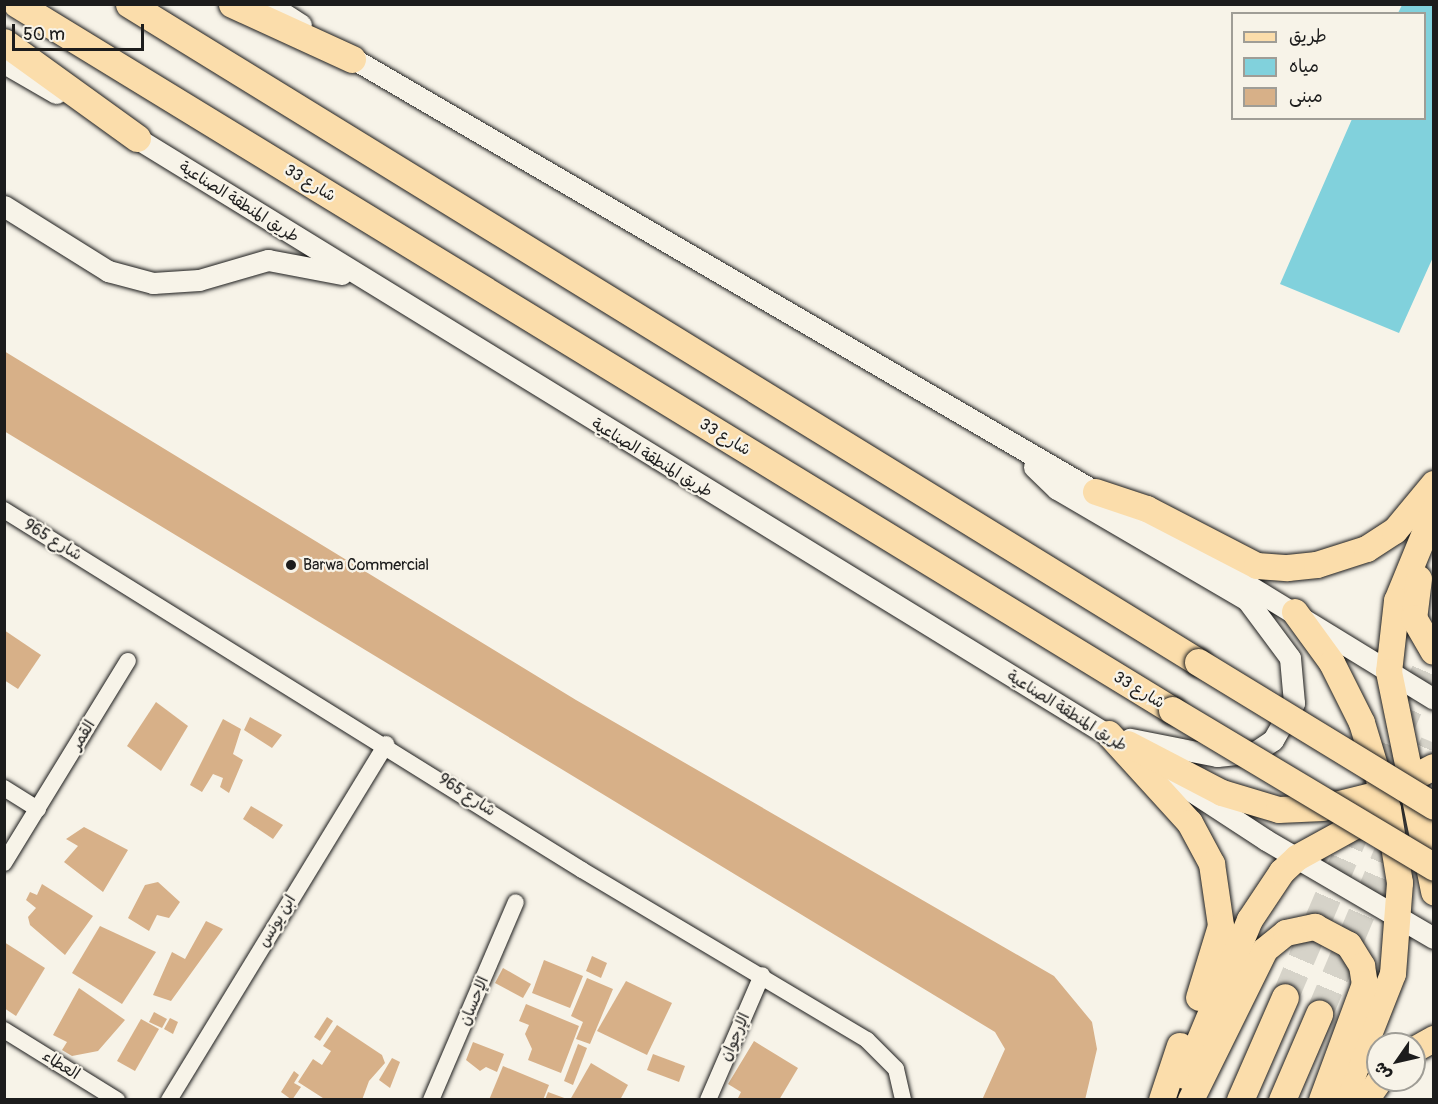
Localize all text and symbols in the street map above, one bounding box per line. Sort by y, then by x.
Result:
scale bar [15,12,147,50]
legend [1231,12,1426,120]
text: 50 m [23,23,65,46]
text: طريق [1289,25,1327,48]
text: مياه [1289,55,1319,78]
text: مبنى [1289,85,1323,108]
street label: طريق المنطقة الصناعية [175,157,303,247]
street label: شارع 33 [281,160,339,206]
street label: طريق المنطقة الصناعية [588,414,716,502]
street label: شارع 33 [696,414,754,460]
street label: شارع 965 [20,515,86,565]
place label: Barwa Commercial [303,555,429,575]
marker: Barwa Commercial [284,558,298,572]
street label: طريق المنطقة الصناعية [1003,666,1131,756]
street label: شارع 33 [1110,667,1168,713]
street label: القمر [67,716,99,754]
street label: شارع 965 [435,769,499,821]
street label: ابن يونس [254,891,300,951]
street label: الإحسان [455,973,493,1029]
street label: الإرجوان [716,1010,754,1064]
north arrow [1366,1032,1426,1092]
street label: العطاء [39,1046,83,1084]
text: ش [1370,1058,1396,1084]

